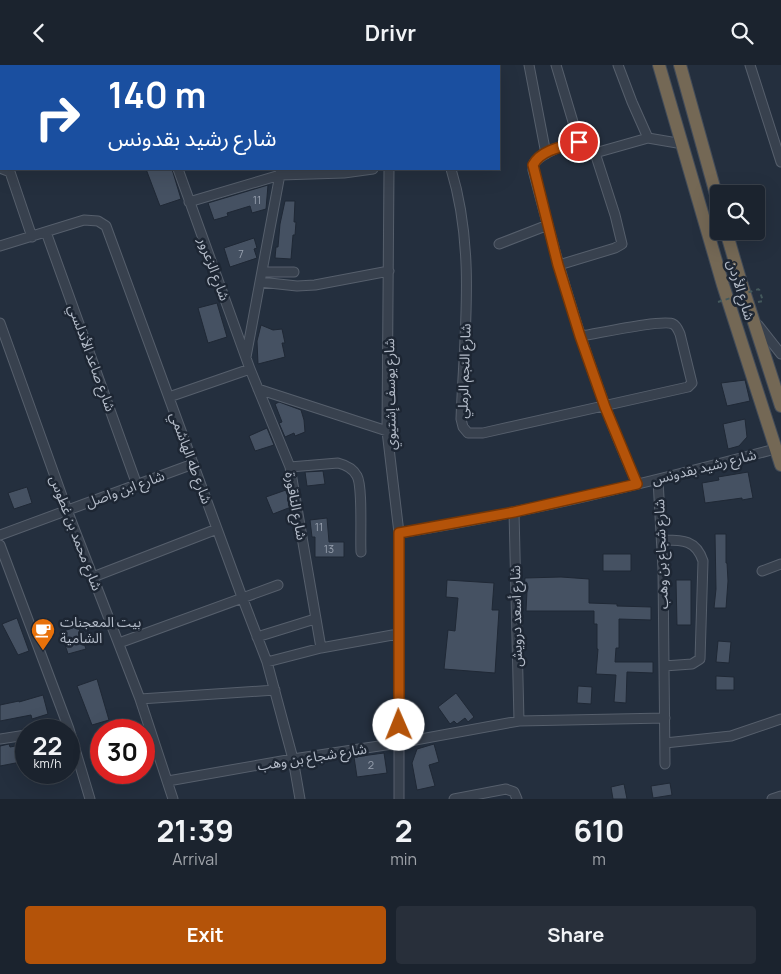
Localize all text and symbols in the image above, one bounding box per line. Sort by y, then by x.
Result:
text: Drivr [365,18,416,48]
icon: back [25,19,53,47]
icon: search [728,19,756,47]
text: 140 m [108,71,206,119]
icon: right [25,85,90,150]
pin [558,121,600,163]
text: شارع رشيد بقدونس [108,123,276,153]
icon: arrive [565,128,593,156]
map controls [710,185,765,240]
button: search [710,185,765,240]
house number: 11 [253,192,261,207]
street label: شارع الزعرور [192,234,235,304]
house number: 7 [238,246,244,261]
street label: شارع الأردن [721,257,760,323]
street label: شارع صاعد الأندلسي [62,302,121,415]
street label: شارع النجم الرملي [452,323,477,419]
street label: شارع يوسف إشتيوي [379,338,402,450]
street label: شارع طه الهاشمي [164,409,217,507]
street label: شارع رشيد بقدونس [650,444,759,491]
street label: شارع ابن واصل [83,465,168,513]
street label: شارع الناقورة [279,470,312,542]
street label: شارع محمد بن غطوس [44,472,107,594]
street label: شارع شجاع بن وهب [649,498,674,609]
house number: 11 [315,519,323,534]
house number: 13 [324,541,334,556]
street label: شارع أسعد درويش [505,565,528,667]
place label: بيت المعجنات الشامية [60,612,141,647]
cafe icon: بيت المعجنات الشامية [30,617,56,651]
position arrow [372,698,424,750]
speed limit sign: 30 [90,719,155,784]
text: 22 [33,728,62,763]
street label: شارع شجاع بن وهب [256,738,368,776]
text: km/h [34,755,61,772]
house number: 2 [368,757,374,772]
text: 21:39 [156,810,234,851]
text: 2 [395,810,413,851]
text: 610 [573,810,625,851]
text: Arrival [172,848,218,870]
text: min [390,848,417,870]
text: m [592,848,606,870]
button: Exit [25,906,386,964]
button: Share [396,906,756,964]

